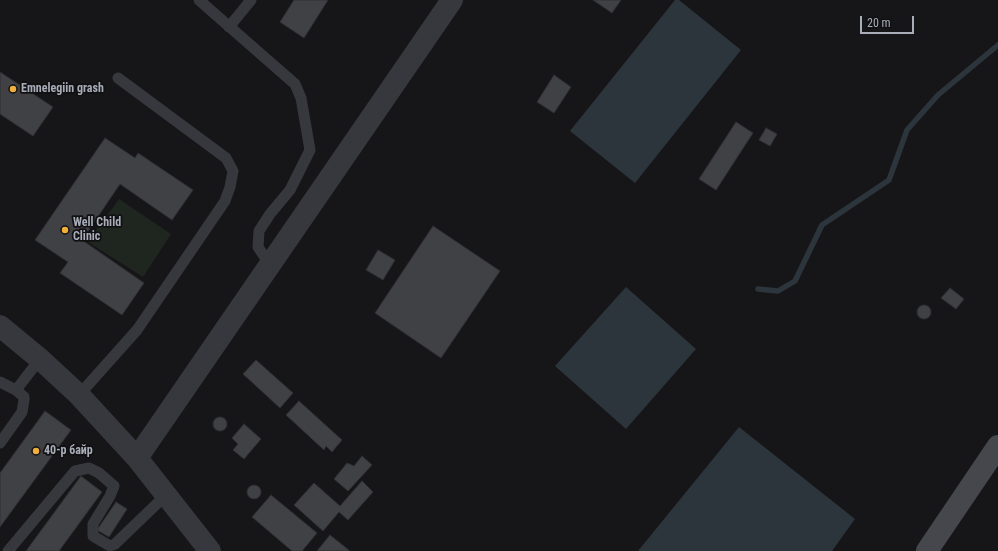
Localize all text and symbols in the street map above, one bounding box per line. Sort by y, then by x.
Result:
scale bar [862,8,916,34]
text: 20 m [867,16,891,30]
place label: Emnelegiin grash [21,82,104,96]
marker: Emnelegiin grash [8,84,18,94]
place label: Well Child Clinic [73,216,121,244]
marker: Well Child Clinic [60,225,70,235]
place label: 40-р байр [44,444,93,458]
marker: 40-р байр [31,446,41,456]

